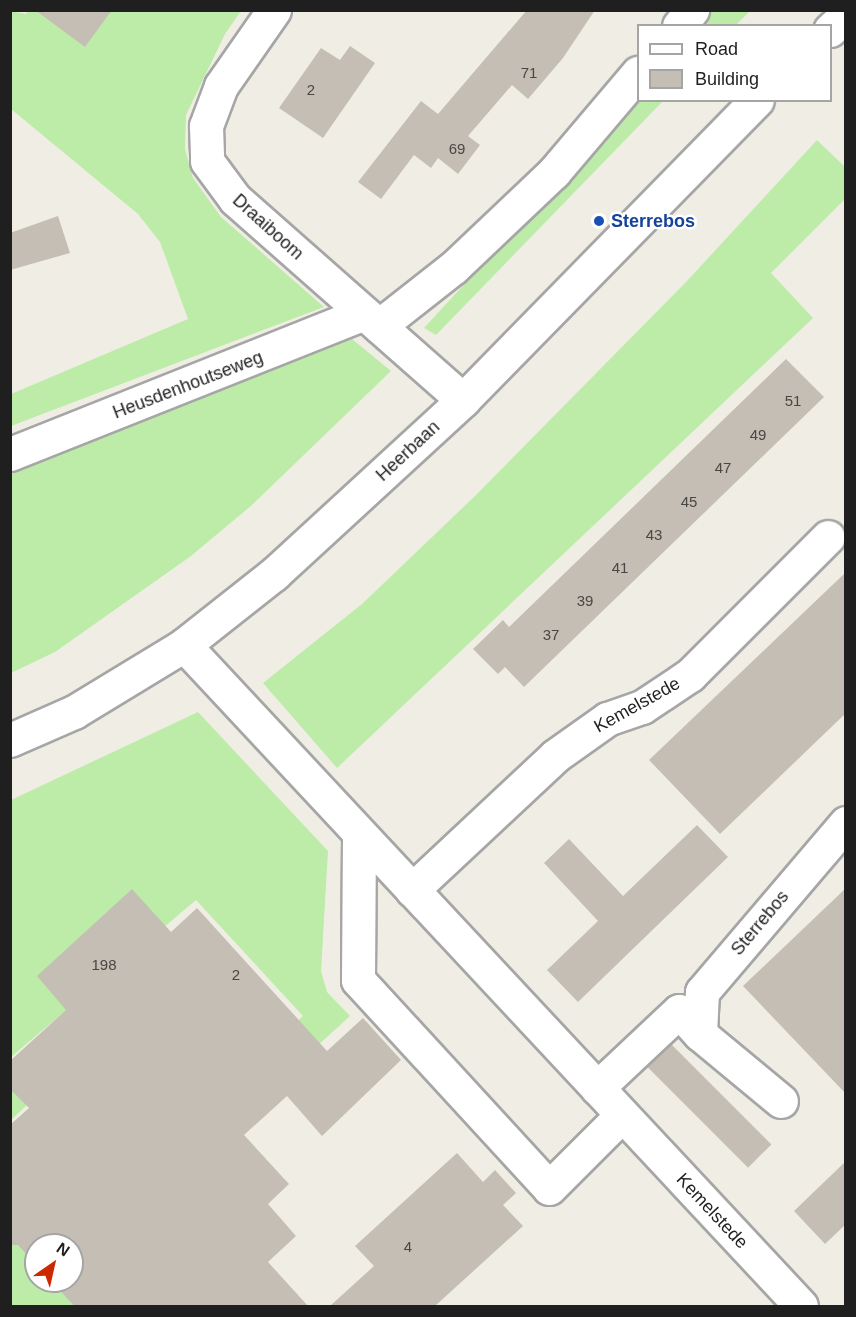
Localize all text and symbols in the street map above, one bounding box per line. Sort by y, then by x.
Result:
legend [637,24,832,102]
text: Road [695,39,738,59]
house number: 71 [521,64,537,82]
text: Building [695,69,759,89]
house number: 2 [307,81,315,99]
house number: 69 [449,140,465,158]
street label: Draaiboom [228,190,308,264]
place label: Sterrebos [611,210,695,232]
marker: Sterrebos [592,214,606,228]
street label: Heusdenhoutseweg [110,346,266,424]
house number: 51 [785,392,801,410]
street label: Heerbaan [372,416,444,486]
house number: 49 [750,426,766,444]
house number: 47 [715,459,731,477]
house number: 45 [681,493,697,511]
house number: 43 [646,526,662,544]
house number: 41 [612,559,628,577]
house number: 39 [577,592,593,610]
house number: 37 [543,626,559,644]
street label: Kemelstede [590,673,684,737]
street label: Sterrebos [727,886,793,960]
house number: 198 [91,956,117,974]
house number: 2 [232,966,240,984]
street label: Kemelstede [672,1169,752,1253]
north arrow [24,1233,84,1293]
house number: 4 [404,1238,412,1256]
text: N [54,1239,73,1260]

